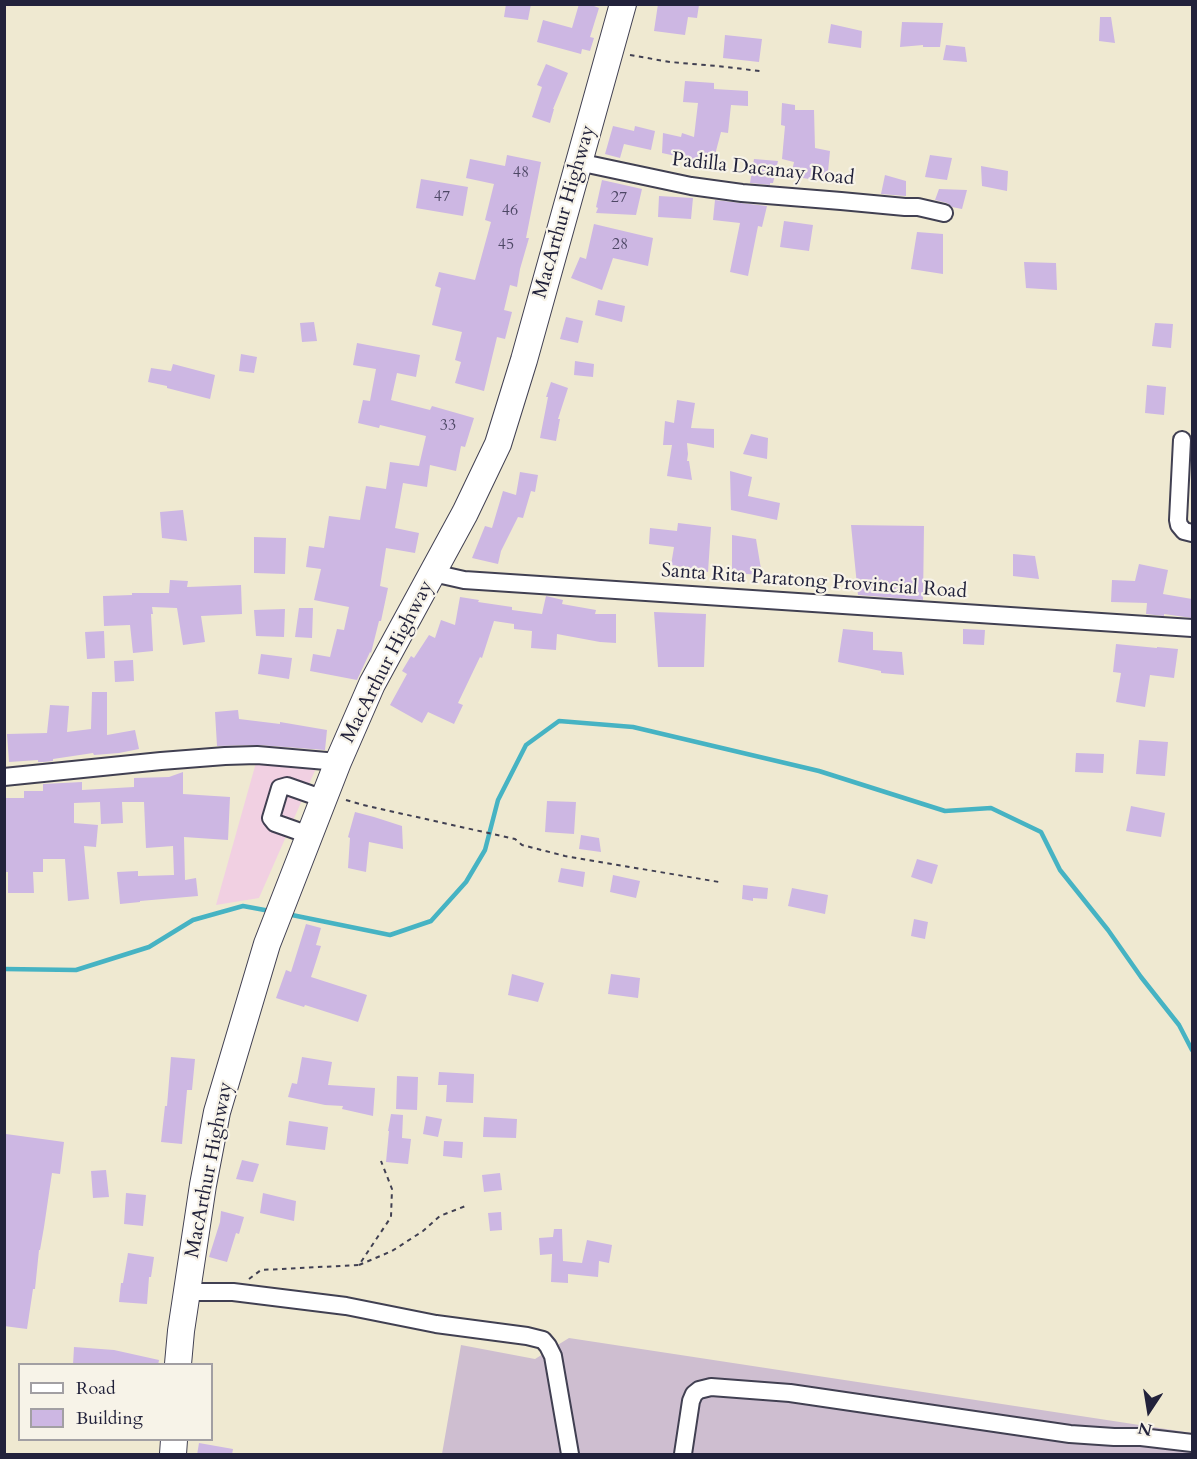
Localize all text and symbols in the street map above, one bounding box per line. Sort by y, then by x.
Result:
street label: MacArthur Highway [529,123,601,301]
street label: Padilla Dacanay Road [671,148,855,192]
house number: 48 [513,163,529,183]
house number: 47 [434,187,450,207]
house number: 27 [611,188,627,208]
house number: 46 [502,201,518,221]
house number: 45 [498,235,514,255]
house number: 28 [612,235,628,255]
house number: 33 [440,416,456,436]
street label: Santa Rita Paratong Provincial Road [660,559,968,605]
street label: MacArthur Highway [337,577,439,747]
street label: MacArthur Highway [181,1080,239,1260]
legend [18,1363,213,1441]
text: Road [76,1376,116,1401]
north arrow [1119,1381,1179,1441]
text: Building [76,1406,143,1431]
text: N [1136,1416,1154,1441]

